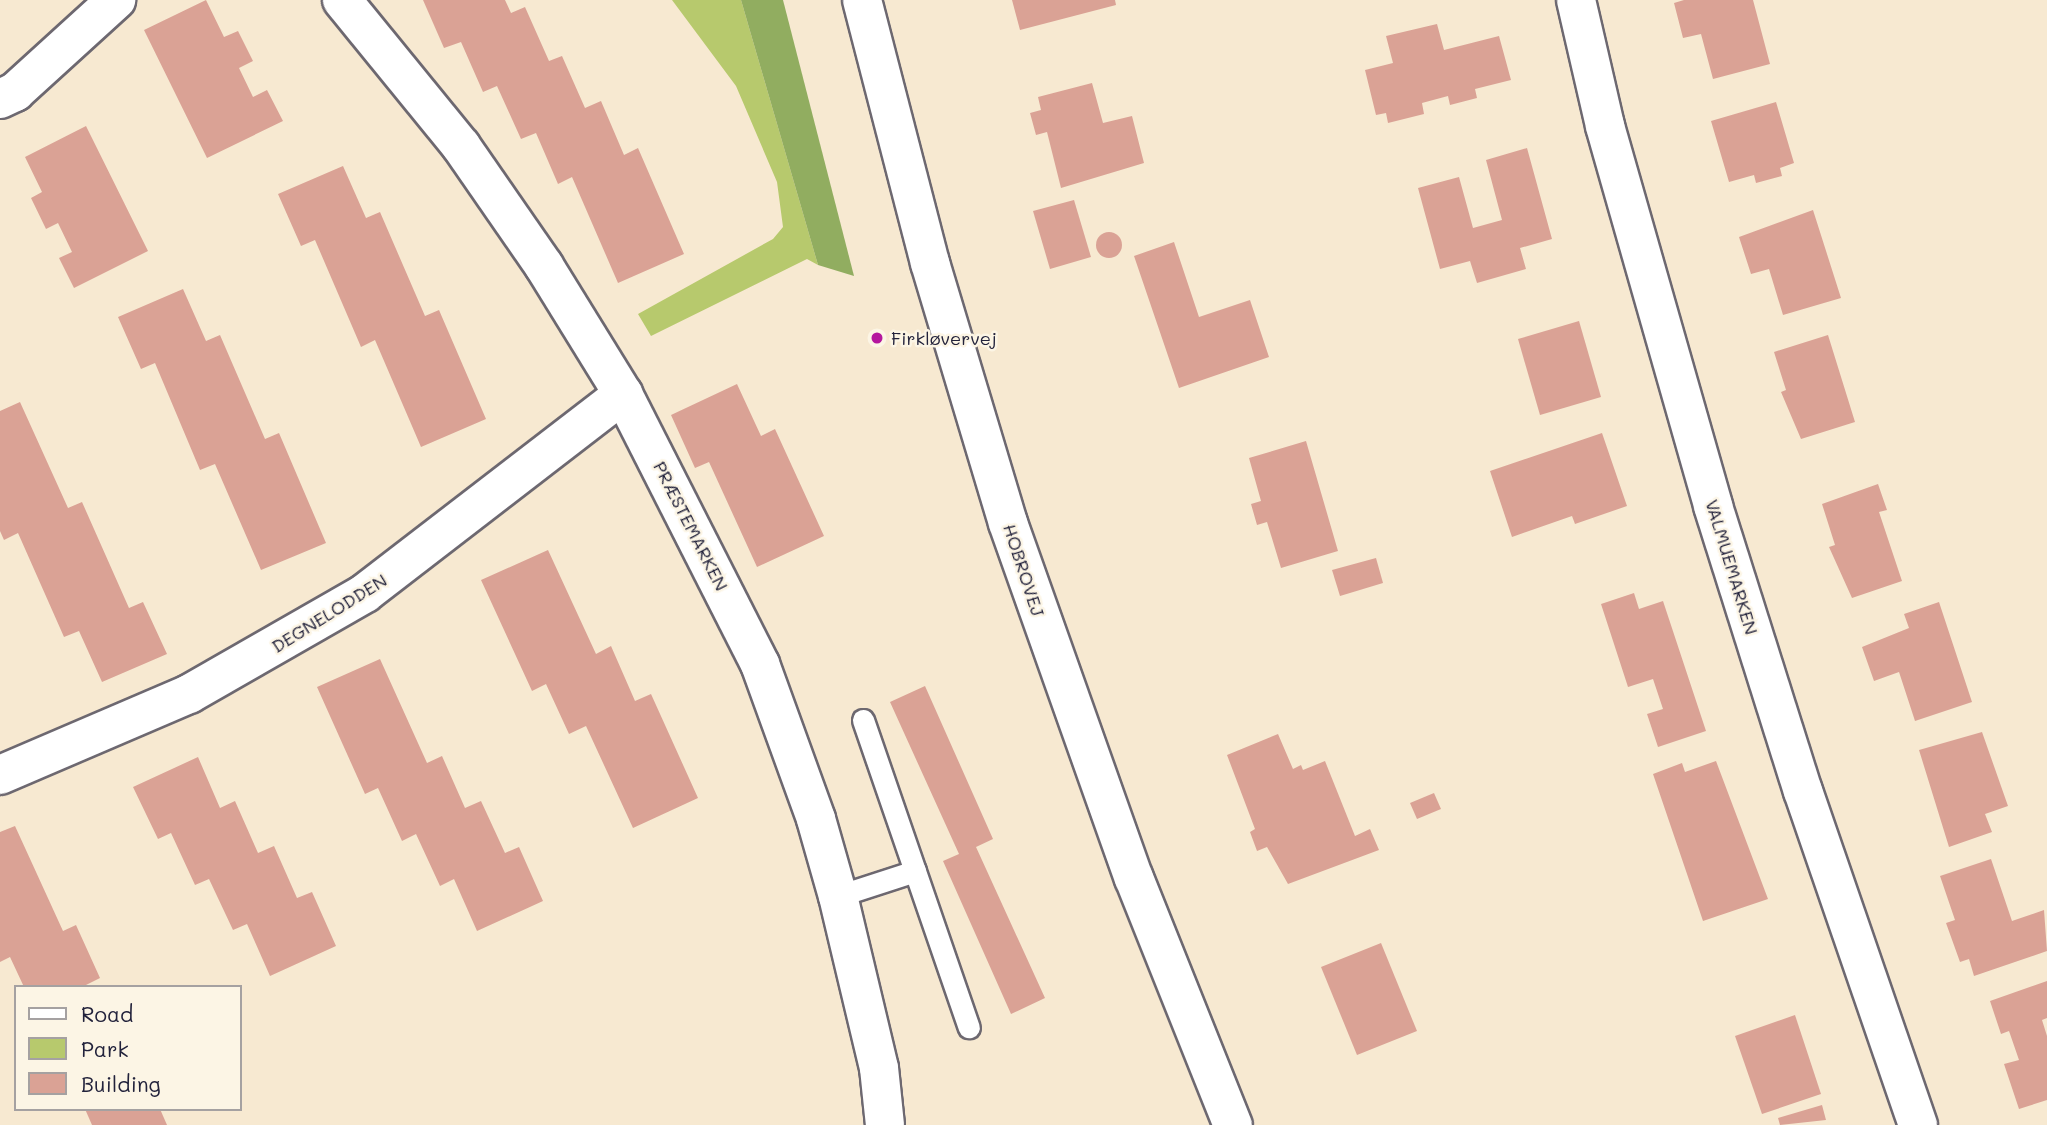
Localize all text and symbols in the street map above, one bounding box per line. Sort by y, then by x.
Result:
place label: Firkløvervej [891,327,997,349]
marker: Firkløvervej [869,330,885,346]
street label: PRÆSTEMARKEN [649,458,733,594]
street label: VALMUEMARKEN [1701,497,1763,637]
street label: HOBROVEJ [999,521,1049,619]
street label: DEGNELODDEN [267,569,391,657]
legend [14,985,242,1111]
text: Road [81,1000,133,1027]
text: Park [81,1035,129,1062]
text: Building [81,1070,161,1097]

